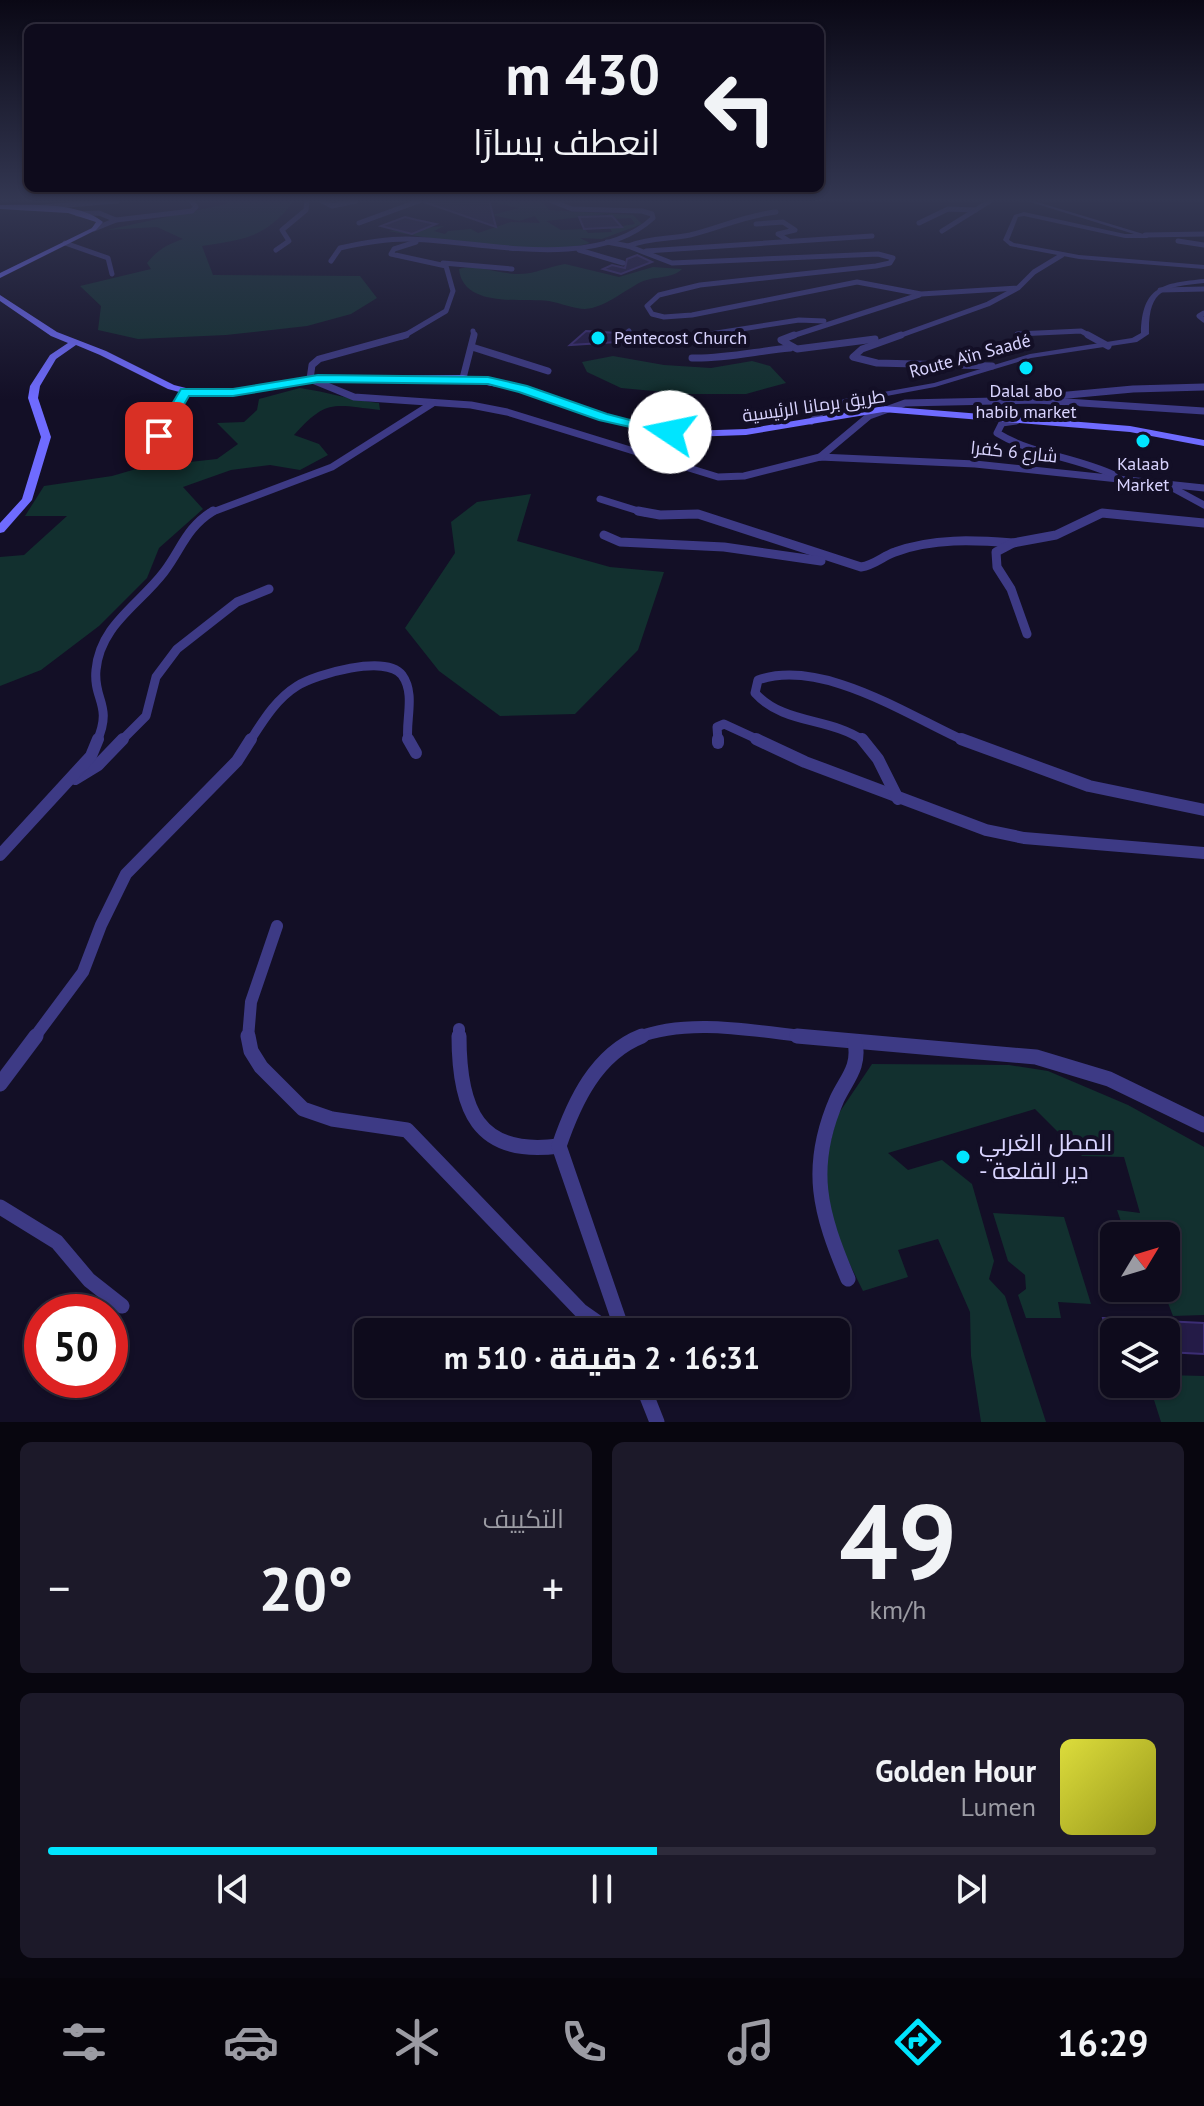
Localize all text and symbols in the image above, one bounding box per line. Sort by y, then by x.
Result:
text: 430 m [505,38,660,110]
icon: left [688,56,792,160]
text: انعطف يسارًا [473,118,660,165]
place label: Pentecost Church [614,326,747,349]
street label: Route Aïn Saadé [907,328,1033,383]
marker: Pentecost Church [589,329,607,347]
marker: Dalal abo habib market [1017,359,1035,377]
place label: Dalal abo habib market [975,379,1077,423]
street label: طريق برمانا الرئيسية [741,384,887,428]
position arrow [628,390,712,474]
pin [125,402,193,470]
icon: arrive [137,414,181,458]
marker: Kalaab Market [1134,432,1152,450]
street label: شارع 6 كفرا [969,436,1059,468]
place label: Kalaab Market [1117,452,1169,496]
place label: المطل الغربي - دير القلعة [979,1127,1113,1186]
marker: المطل الغربي - دير القلعة [954,1148,972,1166]
north arrow [1100,1222,1180,1302]
map controls [1100,1222,1180,1398]
speed limit sign: 50 [24,1294,128,1398]
button: layers [1100,1318,1180,1398]
text: 16:31 · 2 دقيقة · 510 m [444,1338,760,1377]
text: 49 [839,1473,957,1608]
text: التكييف [482,1502,564,1535]
text: 20° [259,1549,353,1627]
text: − [48,1559,70,1616]
text: + [542,1559,564,1616]
text: km/h [870,1593,927,1626]
text: Golden Hour [875,1751,1036,1790]
text: Lumen [961,1790,1036,1823]
icon: previous [211,1867,255,1911]
icon: pause [580,1867,624,1911]
icon: next [949,1867,993,1911]
icon: filters [56,2014,112,2070]
icon: car [223,2014,279,2070]
icon: climate [389,2014,445,2070]
icon: phone [556,2014,612,2070]
icon: music [723,2014,779,2070]
icon: directions [890,2014,946,2070]
text: 16:29 [1057,2019,1149,2066]

